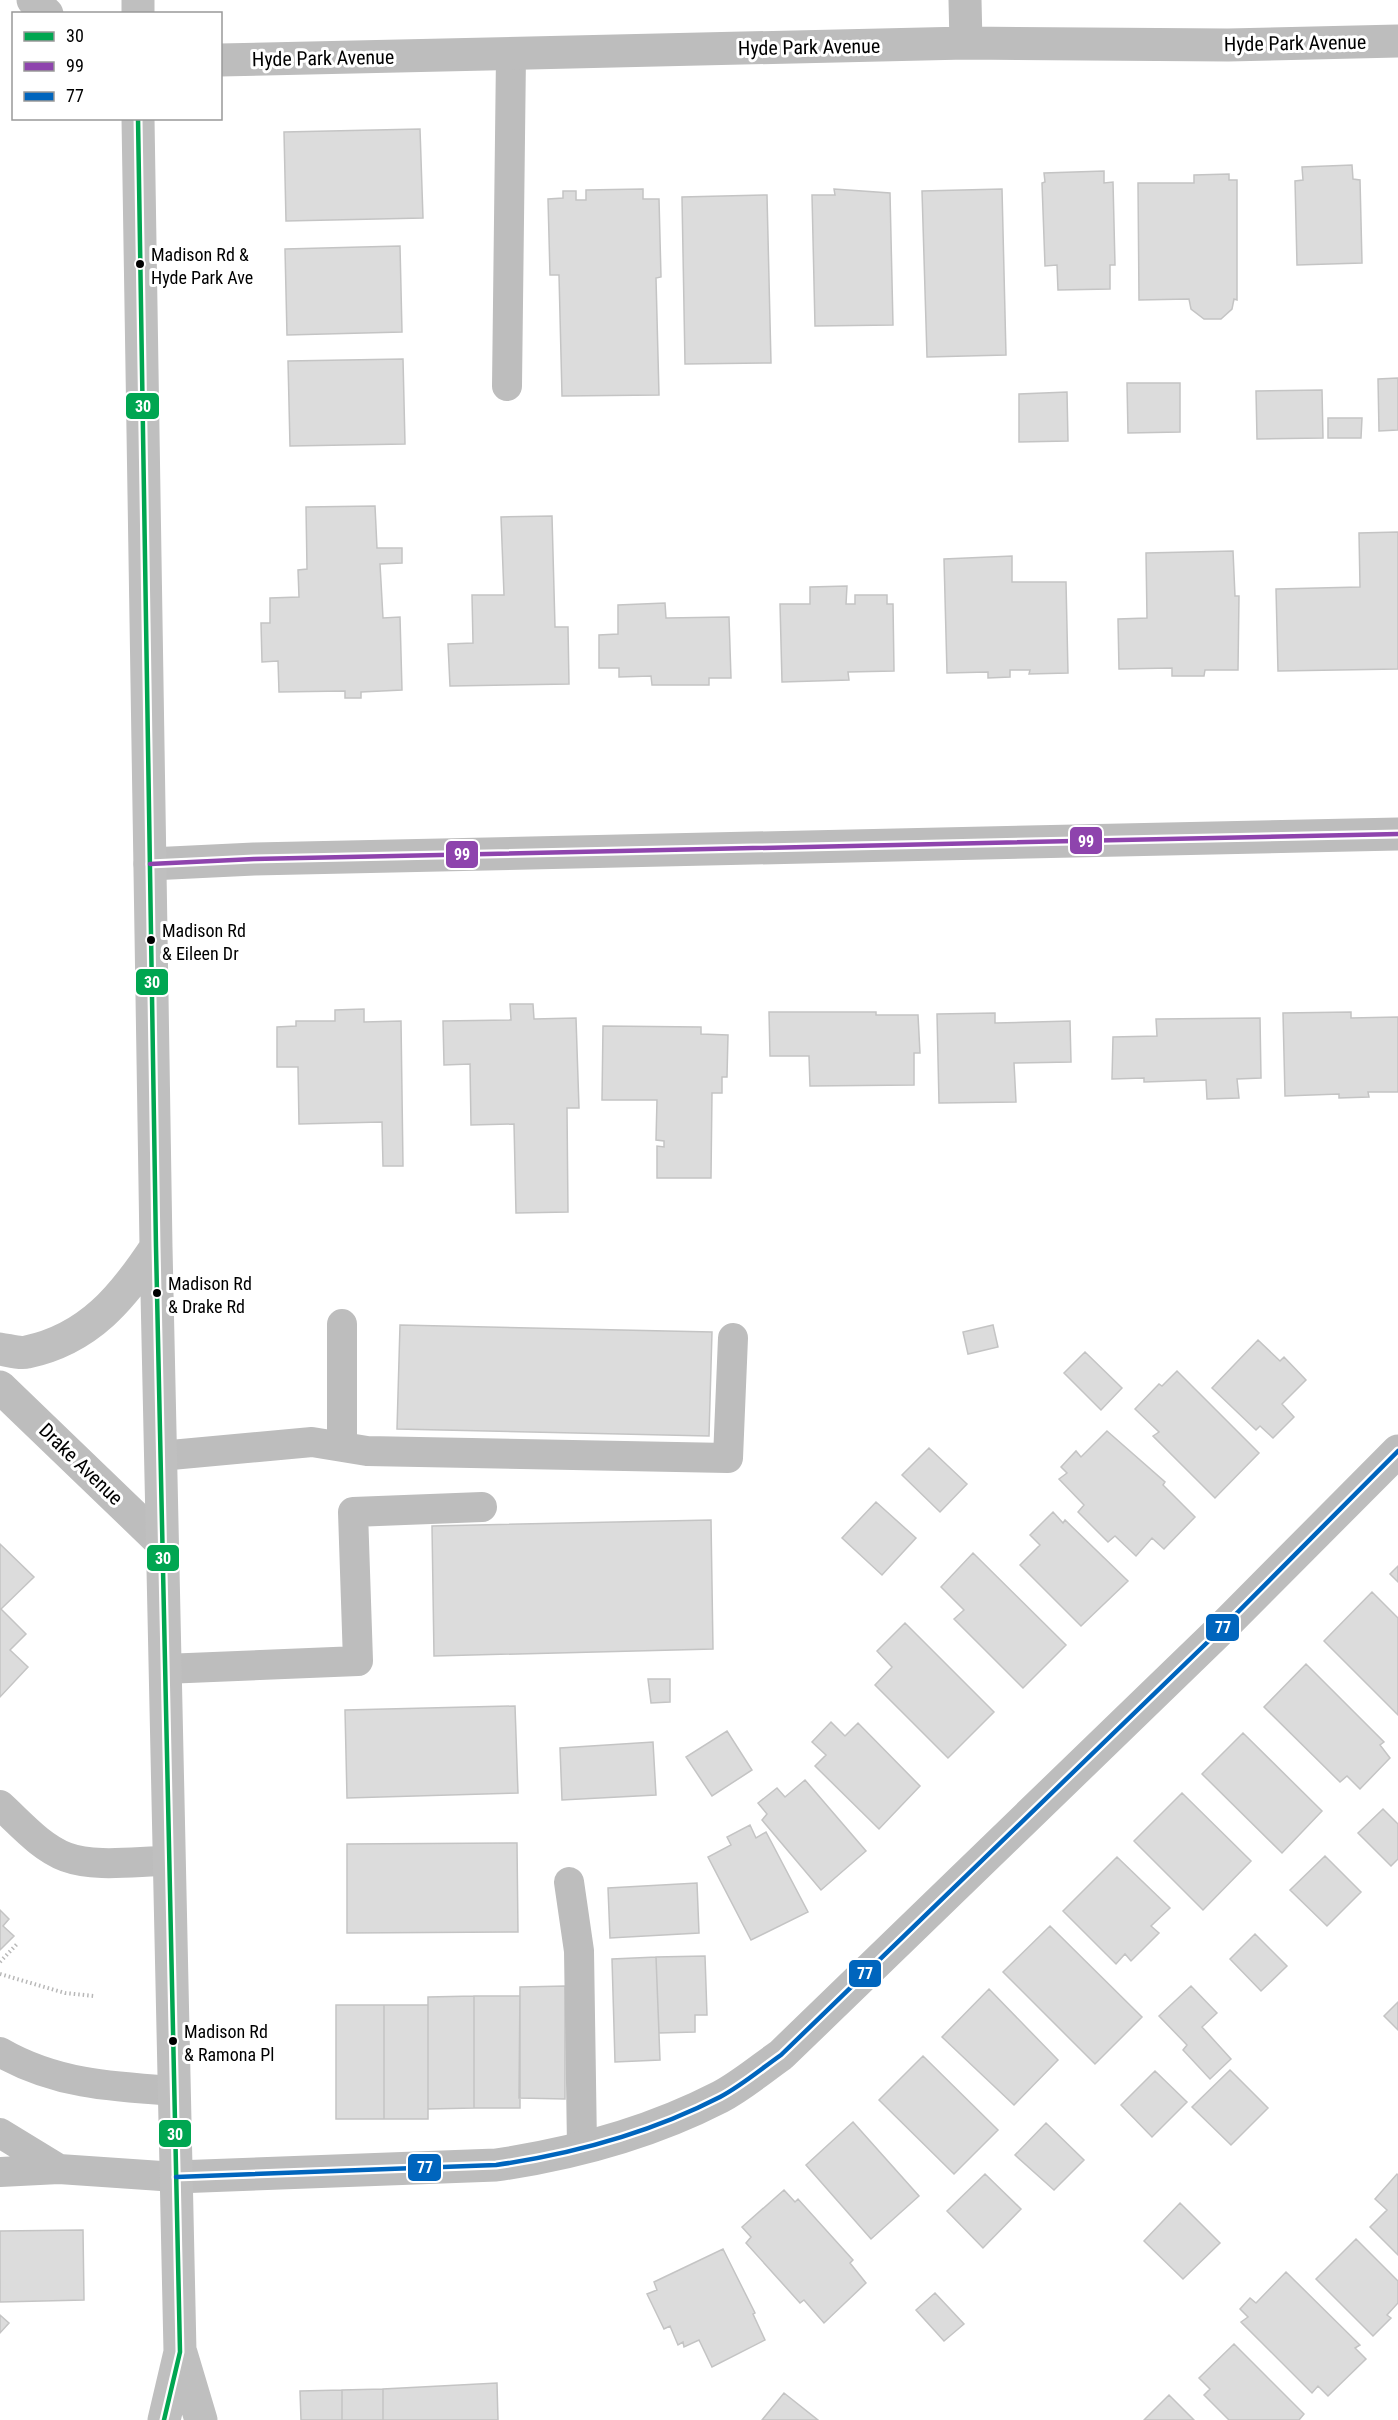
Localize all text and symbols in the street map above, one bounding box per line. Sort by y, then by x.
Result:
legend [12,12,222,120]
text: 30 [66,25,84,46]
street label: Hyde Park Avenue [1224,30,1366,56]
street label: Hyde Park Avenue [738,34,880,60]
street label: Hyde Park Avenue [252,45,394,71]
text: 99 [66,55,84,76]
text: 77 [66,85,84,106]
place label: Madison Rd & Hyde Park Ave [151,244,253,288]
marker: Madison Rd & Hyde Park Ave [134,258,146,270]
line badge: 30 [125,392,160,420]
text: 30 [135,397,151,416]
line badge: 99 [1069,826,1103,855]
text: 99 [1078,832,1094,851]
line badge: 99 [445,840,479,869]
text: 99 [454,845,470,864]
place label: Madison Rd & Eileen Dr [162,920,246,964]
marker: Madison Rd & Eileen Dr [145,934,157,946]
line badge: 30 [135,968,169,996]
text: 30 [144,973,160,992]
place label: Madison Rd & Drake Rd [168,1273,252,1317]
marker: Madison Rd & Drake Rd [151,1287,163,1299]
street label: Drake Avenue [34,1418,128,1510]
line badge: 30 [146,1544,180,1572]
text: 30 [155,1549,171,1568]
line badge: 77 [1205,1613,1240,1642]
text: 77 [1215,1618,1231,1637]
line badge: 77 [848,1959,882,1988]
text: 77 [857,1964,873,1983]
place label: Madison Rd & Ramona Pl [184,2021,274,2065]
marker: Madison Rd & Ramona Pl [167,2035,179,2047]
line badge: 30 [158,2119,192,2148]
text: 30 [167,2125,183,2144]
line badge: 77 [407,2153,442,2182]
text: 77 [417,2158,433,2177]

